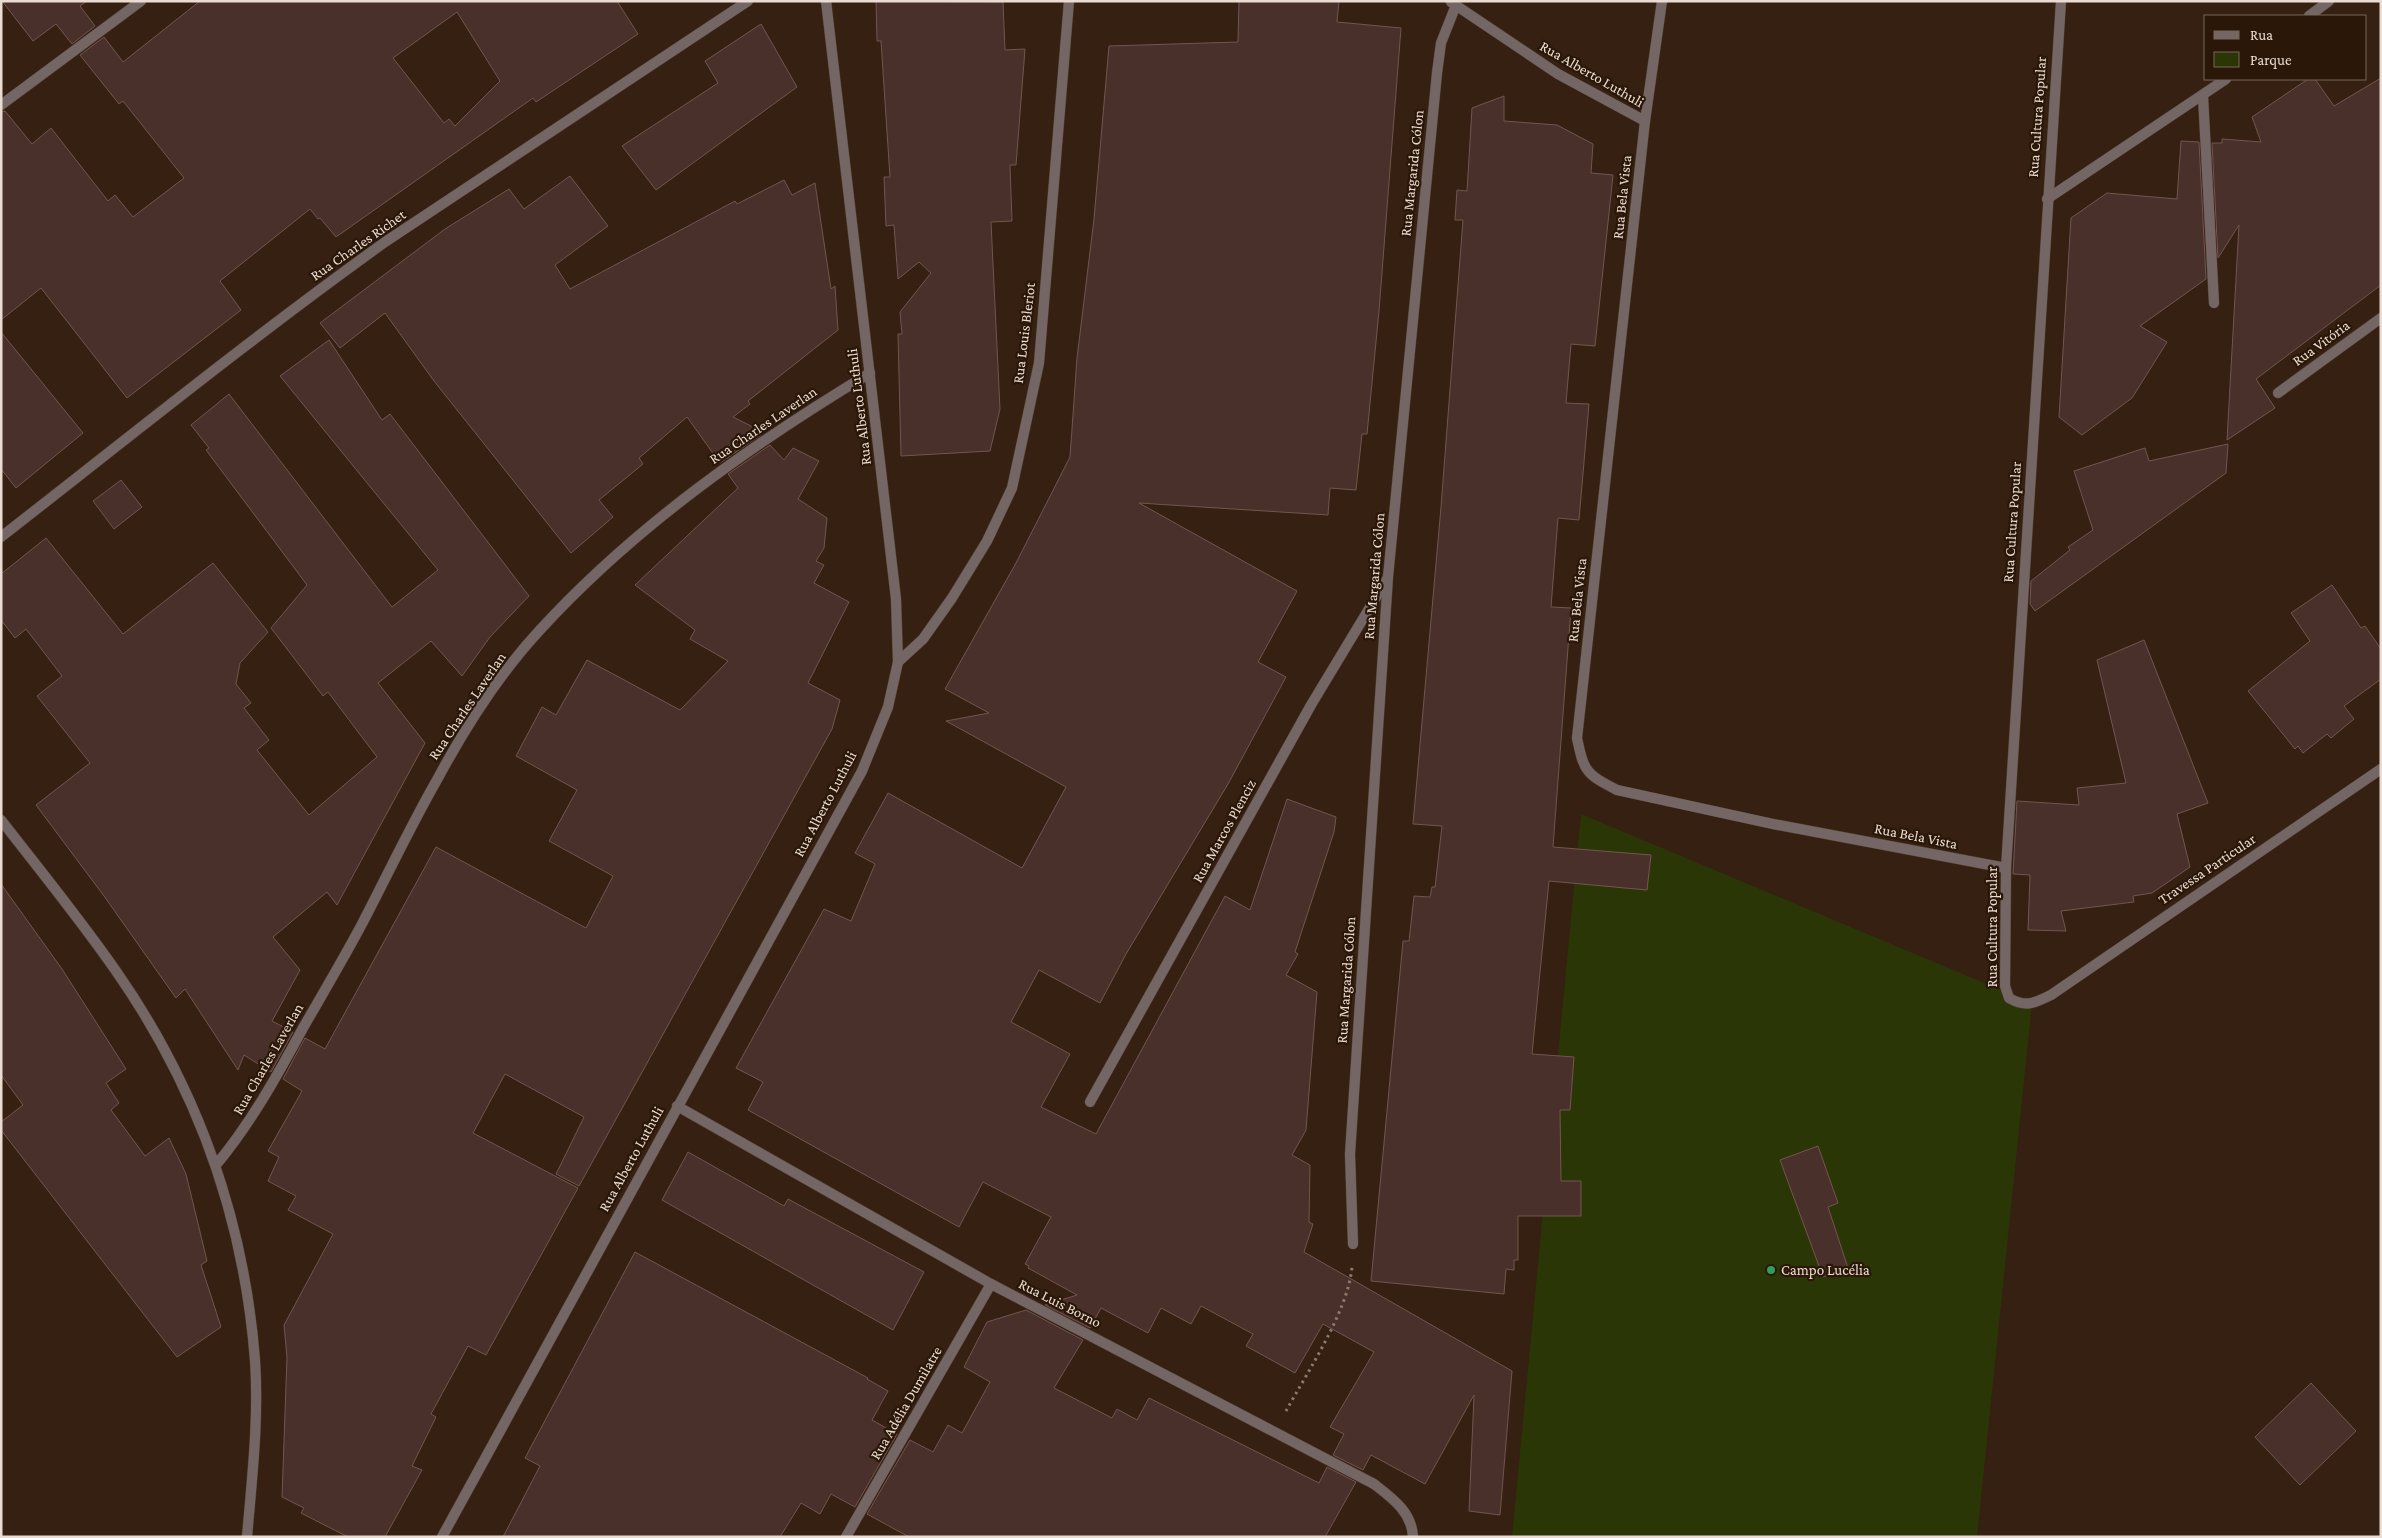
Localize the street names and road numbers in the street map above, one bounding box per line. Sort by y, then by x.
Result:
street label: Rua Alberto Luthuli [1537,38,1647,110]
street label: Rua Cultura Popular [2025,55,2050,178]
street label: Rua Margarida Cólon [1397,109,1428,237]
street label: Rua Bela Vista [1610,154,1634,240]
street label: Rua Charles Richet [307,206,409,284]
street label: Rua Louis Bleriot [1010,281,1038,384]
street label: Rua Vitória [2289,317,2353,369]
street label: Rua Alberto Luthuli [844,348,874,466]
street label: Rua Charles Laverlan [706,383,820,467]
street label: Rua Cultura Popular [2000,460,2025,583]
street label: Rua Margarida Cólon [1360,512,1389,640]
street label: Rua Bela Vista [1565,557,1589,643]
street label: Rua Charles Laverlan [425,649,509,763]
street label: Rua Alberto Luthuli [790,748,860,860]
street label: Rua Marcos Plenciz [1189,777,1259,885]
street label: Rua Bela Vista [1873,820,1959,852]
street label: Travessa Particular [2155,830,2259,907]
street label: Rua Cultura Popular [1984,866,2001,987]
street label: Rua Margarida Cólon [1334,916,1359,1044]
street label: Rua Charles Laverlan [230,1000,306,1118]
street label: Rua Alberto Luthuli [596,1104,666,1214]
street label: Rua Luis Borno [1016,1275,1104,1331]
street label: Rua Adélia Dumilatre [867,1343,945,1462]

